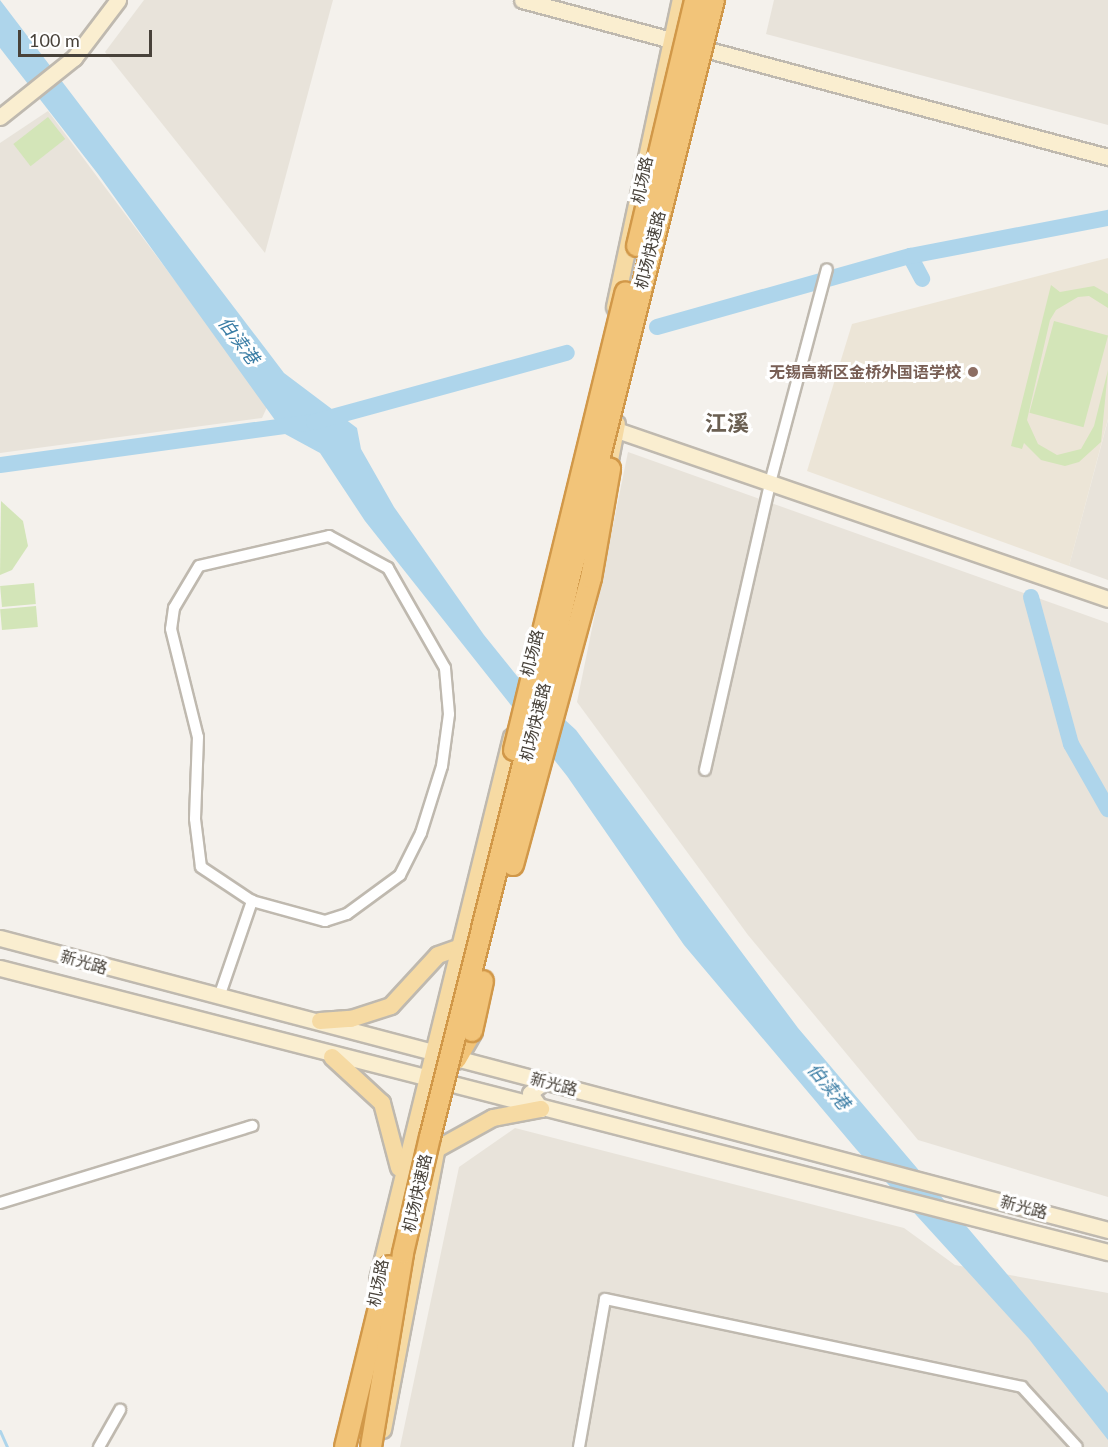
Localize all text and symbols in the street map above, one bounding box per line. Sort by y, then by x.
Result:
scale bar [21,18,154,56]
text: 100 m [29,29,80,51]
street label: 机场路 [628,155,656,205]
street label: 机场快速路 [631,209,669,291]
water label: 伯渎港 [214,312,264,368]
place label: 无锡高新区金桥外国语学校 [769,362,961,382]
marker: 无锡高新区金桥外国语学校 [966,365,980,379]
district label: 江溪 [705,410,749,436]
street label: 机场路 [517,627,547,679]
street label: 机场快速路 [516,681,554,763]
street label: 新光路 [58,946,110,978]
water label: 伯渎港 [803,1058,855,1114]
street label: 新光路 [528,1069,580,1099]
street label: 机场快速路 [399,1152,435,1234]
street label: 新光路 [998,1192,1050,1222]
street label: 机场路 [364,1258,392,1308]

